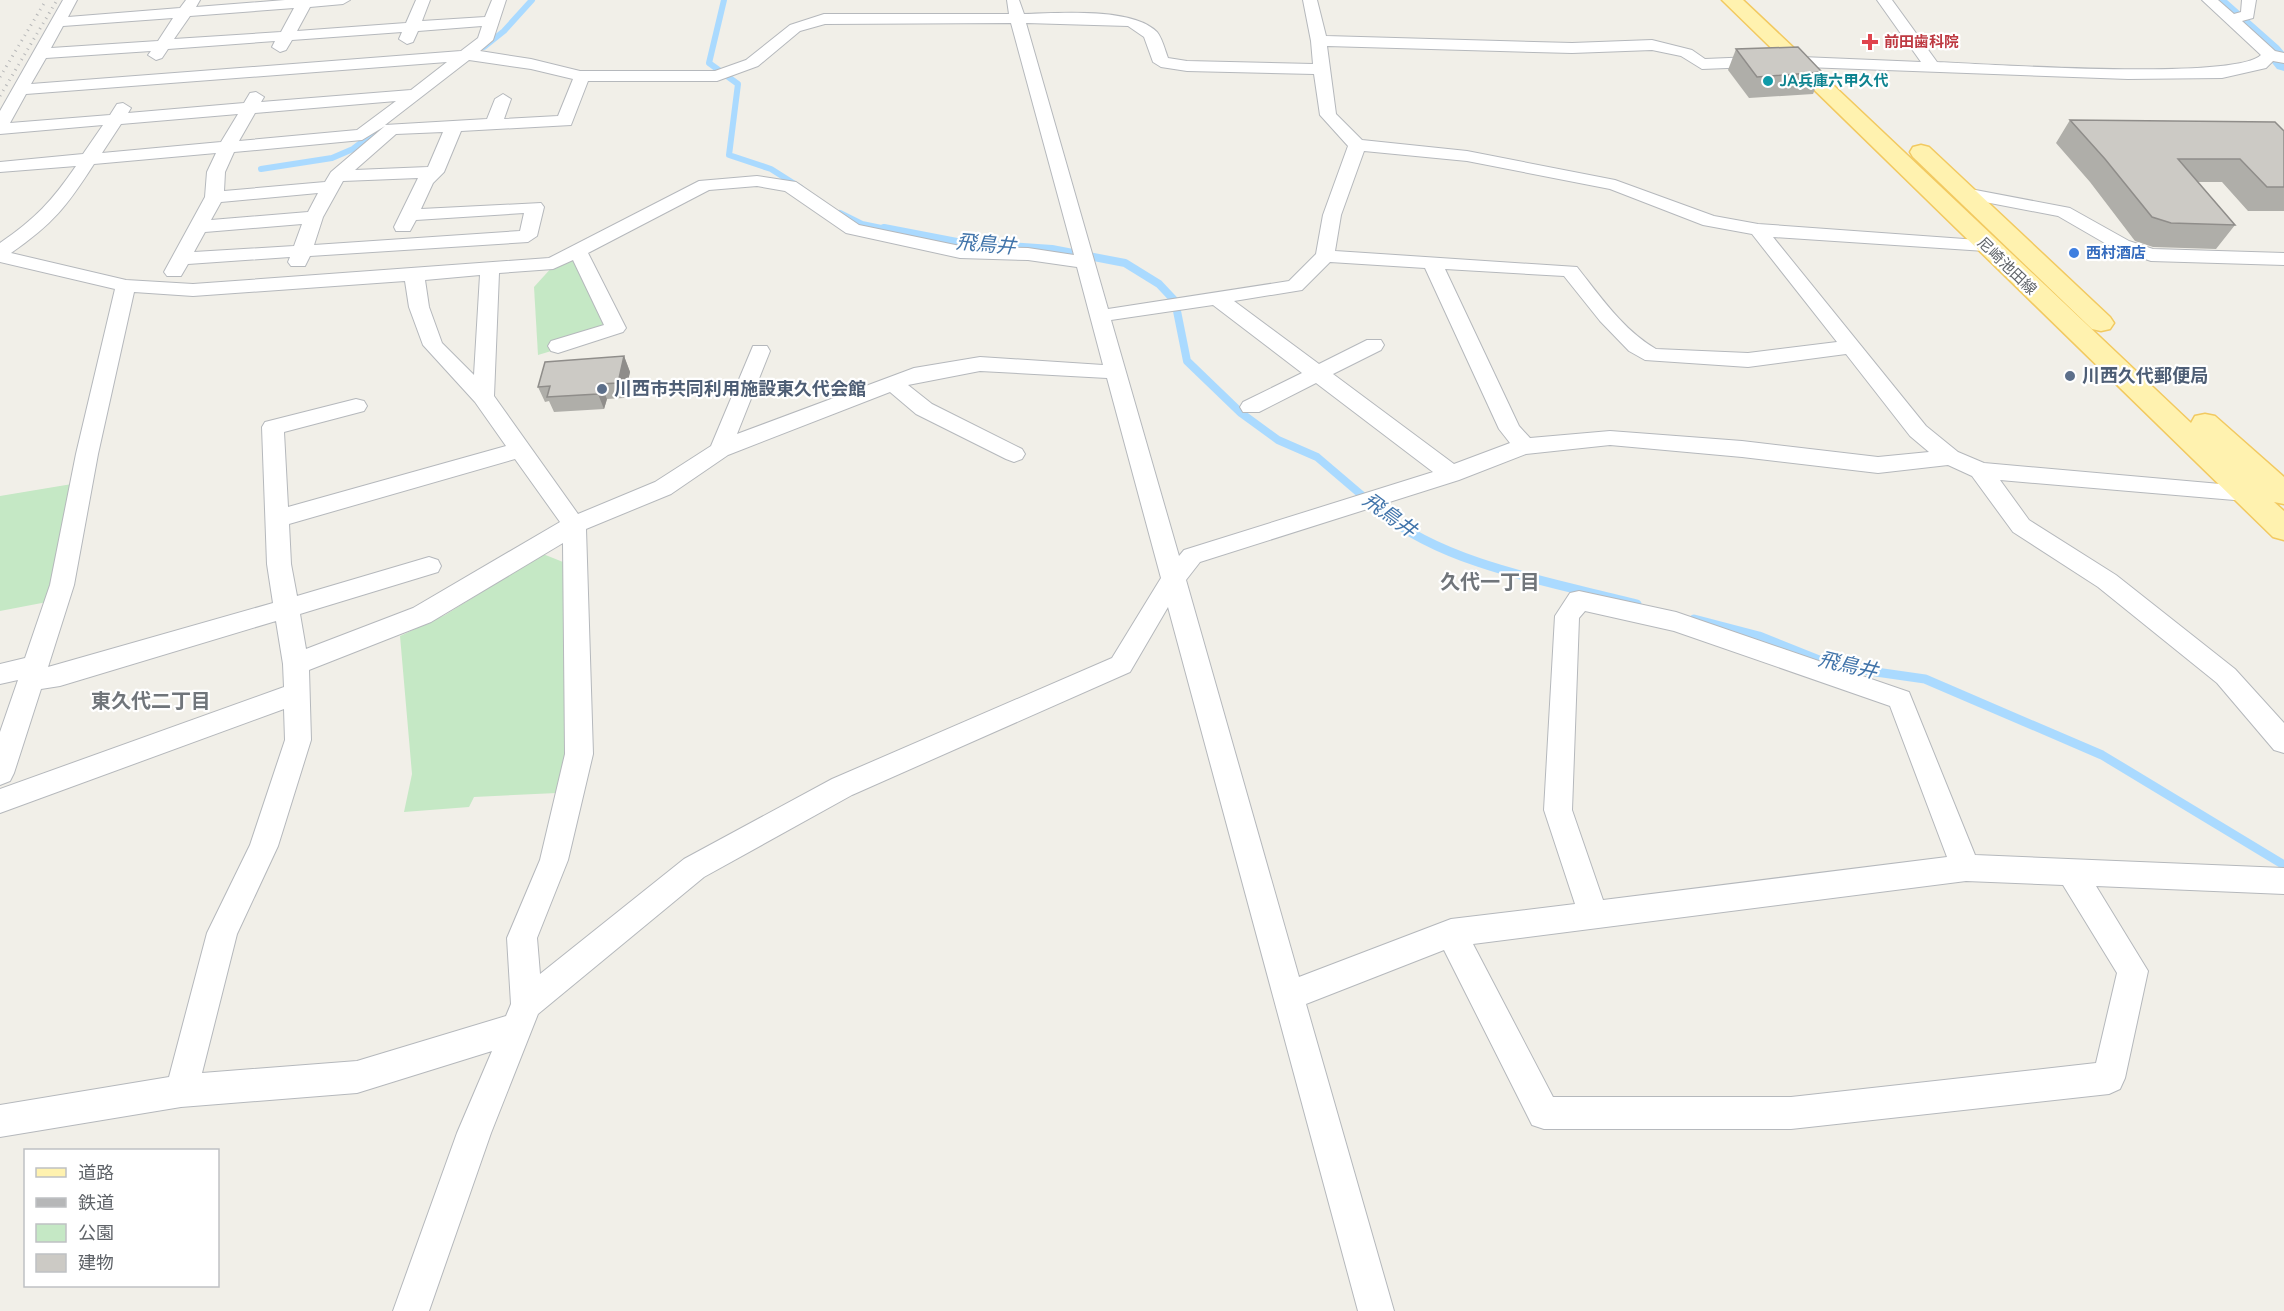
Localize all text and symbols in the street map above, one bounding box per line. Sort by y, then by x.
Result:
marker: 前田歯科院 [1861,33,1879,51]
place label: 前田歯科院 [1884,33,1959,51]
place label: JA兵庫六甲久代 [1779,72,1888,90]
marker: JA兵庫六甲久代 [1761,74,1775,88]
water label: 飛鳥井 [955,230,1019,260]
street label: 尼崎池田線 [1974,233,2040,299]
place label: 西村酒店 [2086,244,2146,262]
marker: 西村酒店 [2067,246,2081,260]
place label: 川西久代郵便局 [2082,365,2208,387]
marker: 川西久代郵便局 [2063,369,2077,383]
place label: 川西市共同利用施設東久代会館 [614,378,866,400]
marker: 川西市共同利用施設東久代会館 [595,382,609,396]
water label: 飛鳥井 [1358,488,1422,544]
district label: 久代一丁目 [1440,571,1540,595]
water label: 飛鳥井 [1816,648,1882,685]
district label: 東久代二丁目 [91,690,211,714]
legend [24,1149,219,1287]
text: 道路 [78,1162,114,1184]
text: 鉄道 [78,1192,114,1214]
text: 公園 [78,1222,114,1244]
text: 建物 [78,1252,114,1274]

